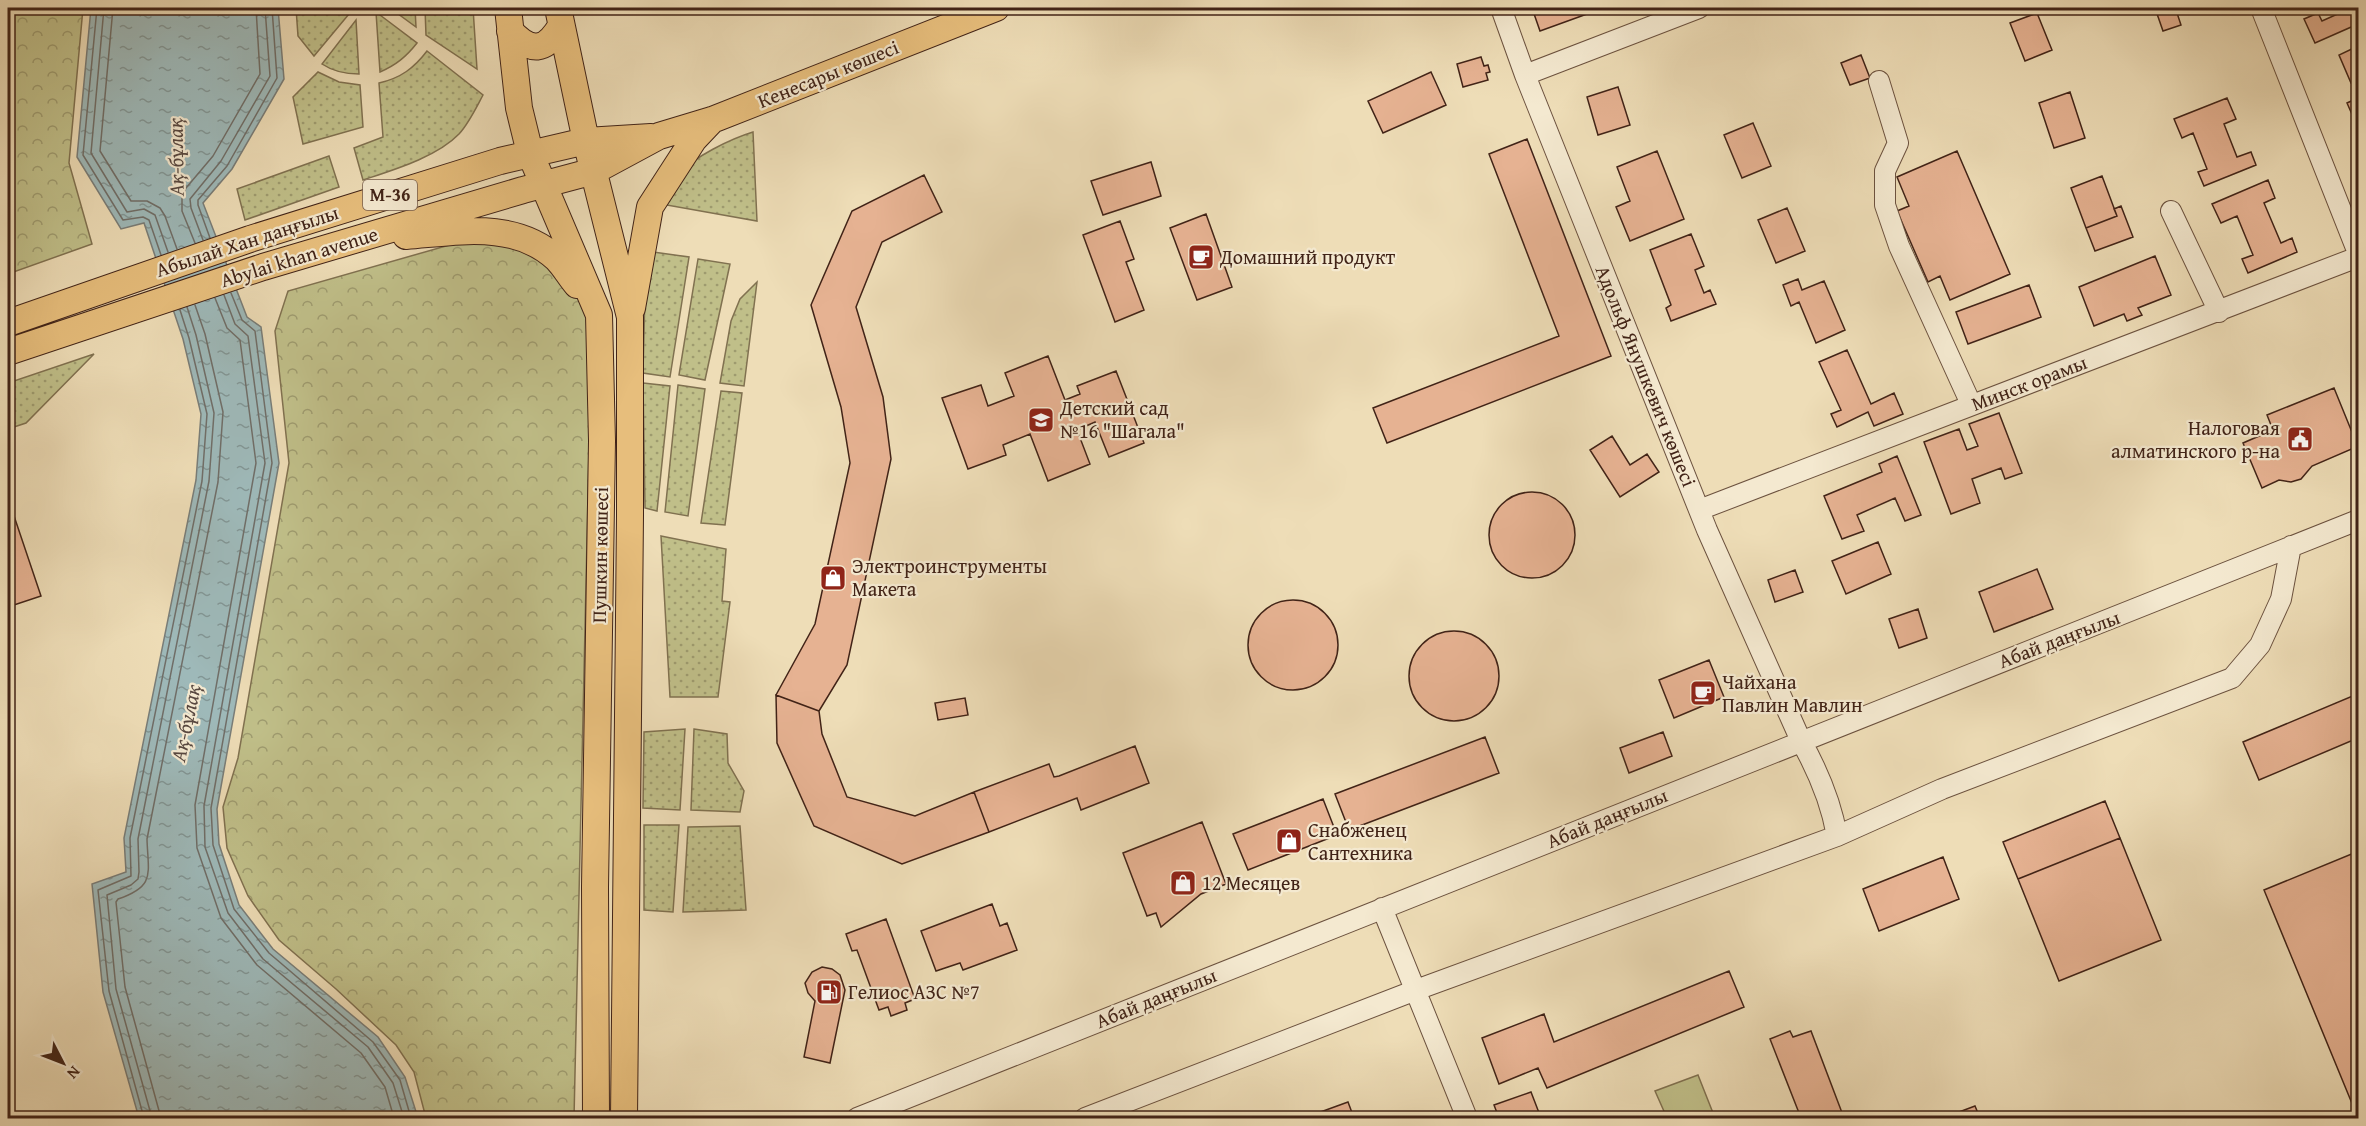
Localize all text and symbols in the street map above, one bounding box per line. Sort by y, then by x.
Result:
street label: Кенесары көшесі [753,32,903,115]
water label: Ақ-бұлақ [159,118,192,198]
road number: M-36 [363,180,417,210]
street label: Абылай Хан даңғылы [152,197,342,284]
street label: Abylai khan avenue [216,219,381,294]
cafe icon: Домашний продукт [1186,242,1216,272]
place label: Домашний продукт [1219,242,1396,271]
street label: Адольф Янушкевич көшесі [1589,261,1704,491]
street label: Минск орамы [1967,347,2091,418]
place label: Детский сад №16 "Шагала" [1059,393,1185,445]
school or university icon: Детский сад №16 "Шагала" [1026,405,1056,435]
place label: Налоговая алматинского р-на [2111,413,2280,465]
public building icon: Налоговая алматинского р-на [2285,424,2315,454]
street label: Пушкин көшесі [584,486,615,623]
place label: Электроинструменты Макета [852,551,1047,603]
shop icon: Электроинструменты Макета [818,563,848,593]
street label: Абай даңғылы [1994,602,2124,675]
place label: Чайхана Павлин Мавлин [1722,667,1863,719]
cafe icon: Чайхана Павлин Мавлин [1688,678,1718,708]
water label: Ақ-бұлақ [162,681,209,765]
street label: Абай даңғылы [1542,780,1672,855]
place label: Снабженец Сантехника [1308,815,1413,867]
shop icon: Снабженец Сантехника [1274,826,1304,856]
shop icon: 12 Месяцев [1168,868,1198,898]
place label: 12 Месяцев [1202,868,1300,897]
street label: Абай даңғылы [1091,960,1221,1035]
fuel station icon: Гелиос АЗС №7 [814,977,844,1007]
place label: Гелиос АЗС №7 [848,977,980,1006]
north arrow [33,1033,93,1093]
text: N [61,1061,87,1085]

